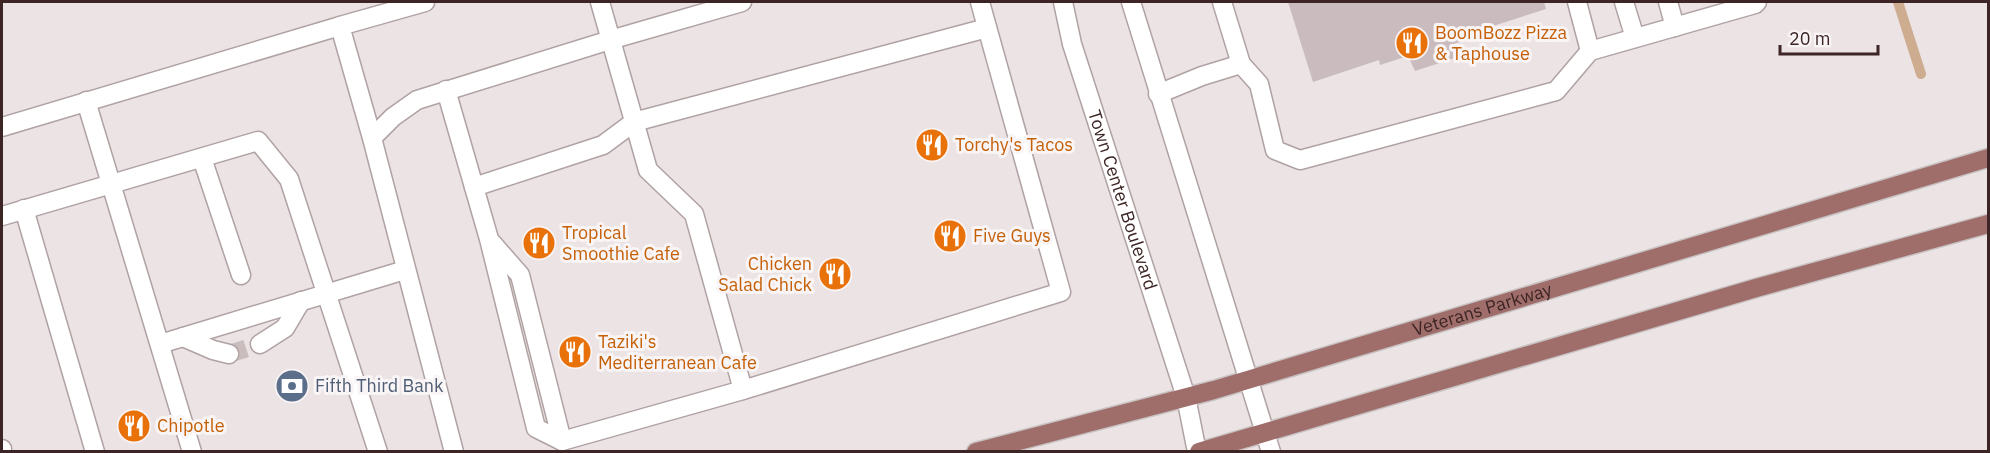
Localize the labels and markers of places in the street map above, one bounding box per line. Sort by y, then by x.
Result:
place label: BoomBozz Pizza & Taphouse [1435,21,1567,65]
restaurant icon: BoomBozz Pizza & Taphouse [1394,25,1430,61]
restaurant icon: Torchy's Tacos [914,127,950,163]
place label: Torchy's Tacos [955,133,1073,156]
restaurant icon: Five Guys [932,218,968,254]
place label: Tropical Smoothie Cafe [562,221,680,265]
place label: Five Guys [973,224,1051,247]
restaurant icon: Tropical Smoothie Cafe [521,225,557,261]
place label: Chicken Salad Chick [718,252,813,296]
restaurant icon: Chicken Salad Chick [817,256,853,292]
place label: Taziki's Mediterranean Cafe [598,330,757,374]
restaurant icon: Taziki's Mediterranean Cafe [557,334,593,370]
bank icon: Fifth Third Bank [274,368,310,404]
place label: Fifth Third Bank [315,374,444,397]
restaurant icon: Chipotle [116,408,152,444]
place label: Chipotle [157,414,225,437]

